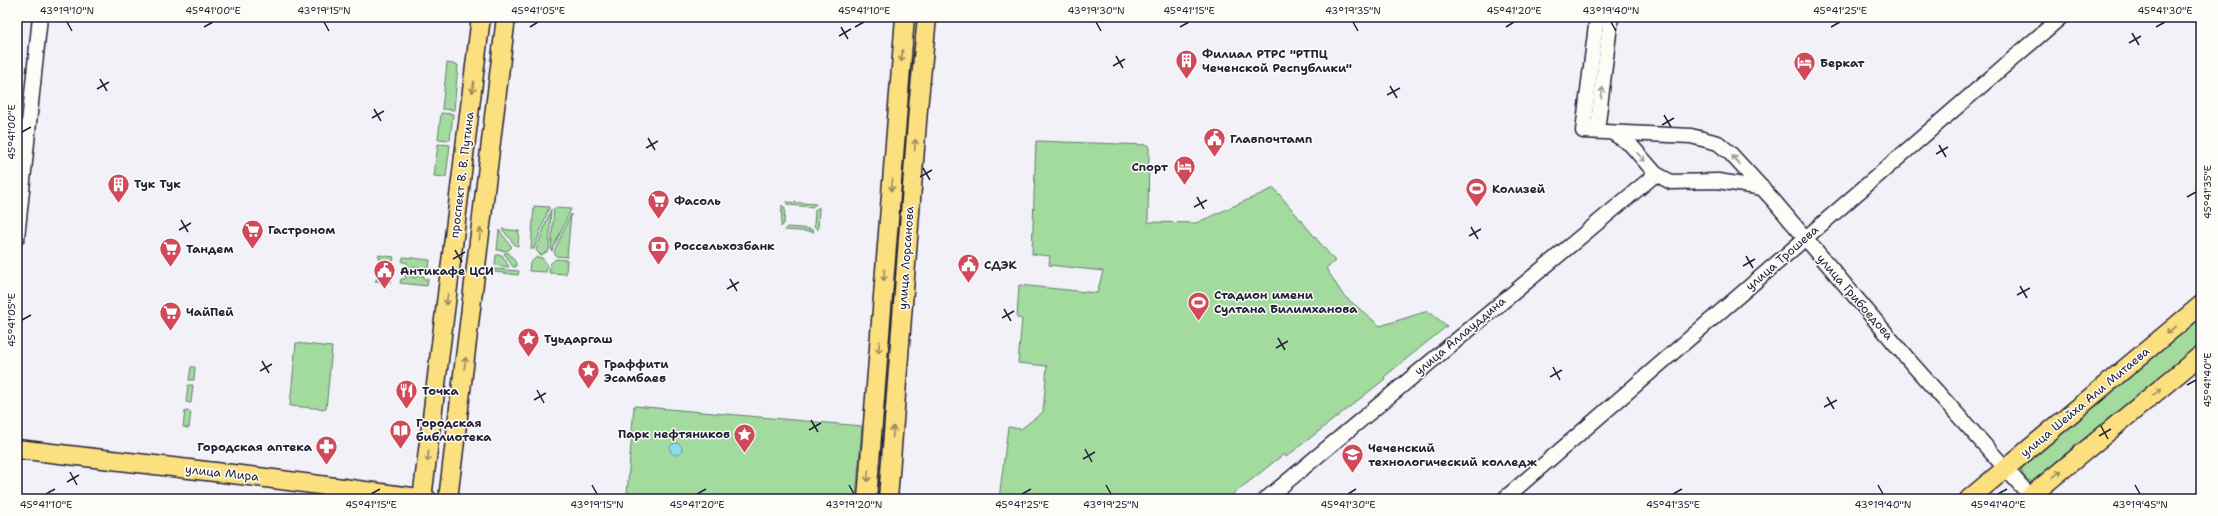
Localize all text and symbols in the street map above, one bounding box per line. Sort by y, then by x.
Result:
text: 43°19'10"N [40,4,94,17]
text: 45°41'00"E [185,4,241,17]
text: 43°19'15"N [297,4,351,17]
text: 45°41'05"E [511,4,565,17]
text: 45°41'10"E [838,4,890,17]
text: 43°19'30"N [1067,4,1125,17]
text: 45°41'15"E [1163,4,1215,17]
text: 43°19'35"N [1325,4,1381,17]
text: 45°41'20"E [1486,4,1542,17]
text: 43°19'40"N [1583,4,1640,17]
text: 45°41'25"E [1813,4,1867,17]
text: 45°41'30"E [2137,4,2193,17]
place label: Филиал РТРС "РТПЦ Чеченской Республики" [1202,46,1352,76]
building icon: Филиал РТРС "РТПЦ Чеченской Республики" [1174,48,1200,81]
one-way arrow [899,49,906,62]
hotel icon: Беркат [1792,50,1818,83]
place label: Беркат [1820,55,1865,71]
one-way arrow [469,80,477,93]
one-way arrow [1598,87,1605,100]
text: 45°41'00"E [5,104,18,160]
street label: проспект В. В. Путина [446,110,478,239]
public building icon: Главпочтамп [1202,126,1228,159]
place label: Главпочтамп [1230,131,1313,147]
one-way arrow [911,138,918,151]
one-way arrow [1637,151,1646,162]
hotel icon: Спорт [1171,154,1197,187]
one-way arrow [1732,154,1741,165]
place label: Спорт [1132,159,1169,175]
text: 45°41'35"E [2201,165,2214,219]
building icon: Тук Тук [105,171,131,204]
place label: Тук Тук [134,176,181,192]
sports icon: Колизей [1464,176,1490,209]
one-way arrow [888,178,895,191]
place label: Колизей [1492,181,1546,197]
supermarket icon: Фасоль [646,188,672,221]
place label: Фасоль [674,193,721,209]
street label: улица Лорсанова [894,205,918,310]
supermarket icon: Гастроном [240,217,266,250]
place label: Гастроном [268,222,335,238]
street label: улица Трошева [1742,222,1822,294]
one-way arrow [476,228,484,241]
bank icon: Россельхозбанк [645,233,671,266]
supermarket icon: Тандем [157,236,183,269]
place label: Россельхозбанк [674,238,775,254]
place label: Тандем [186,241,234,257]
street label: улица Грибоедова [1813,251,1897,344]
public building icon: СДЭК [955,252,981,285]
place label: СДЭК [984,257,1018,273]
public building icon: Антикафе ЦСИ [371,258,397,291]
place label: Антикафе ЦСИ [400,263,494,279]
one-way arrow [881,268,888,281]
place label: Стадион имени Султана Билимханова [1214,287,1358,317]
sports icon: Стадион имени Султана Билимханова [1185,289,1211,322]
one-way arrow [443,292,451,305]
text: 45°41'05"E [5,293,18,347]
street label: улица Аллауддина [1411,293,1509,379]
supermarket icon: ЧайПей [157,299,183,332]
place label: ЧайПей [186,304,234,320]
place icon: Туьдаргаш [515,326,541,359]
one-way arrow [2166,326,2176,335]
place label: Туьдаргаш [544,331,613,347]
one-way arrow [875,340,882,353]
street label: улица Шейха Али Митаева [2017,343,2153,461]
text: 45°41'40"E [2201,352,2214,408]
place label: Граффити Эсамбаев [604,356,669,386]
one-way arrow [461,357,468,370]
place icon: Граффити Эсамбаев [575,358,601,391]
restaurant icon: Точка [393,378,419,411]
place label: Точка [422,383,460,399]
one-way arrow [2152,387,2163,396]
place label: Городская библиотека [416,415,492,445]
library icon: Городская библиотека [388,417,414,450]
place icon: Парк нефтяников [732,421,758,454]
place label: Парк нефтяников [618,426,730,442]
one-way arrow [890,426,897,439]
pharmacy icon: Городская аптека [314,434,340,467]
place label: Городская аптека [197,439,313,455]
place label: Чеченский технологический колледж [1368,440,1538,470]
school or university icon: Чеченский технологический колледж [1340,442,1366,475]
one-way arrow [424,449,432,462]
street label: улица Мира [184,461,260,485]
one-way arrow [865,469,872,482]
one-way arrow [2051,470,2062,479]
text: 45°41'10"E [20,498,72,511]
text: 45°41'15"E [345,498,397,511]
text: 43°19'15"N [570,498,624,511]
text: 45°41'20"E [669,498,725,511]
text: 43°19'20"N [826,498,882,511]
text: 45°41'25"E [995,498,1049,511]
text: 43°19'25"N [1083,498,1139,511]
text: 45°41'30"E [1320,498,1376,511]
text: 45°41'35"E [1646,498,1700,511]
text: 43°19'40"N [1855,498,1912,511]
text: 45°41'40"E [1970,498,2026,511]
text: 43°19'45"N [2112,498,2168,511]

